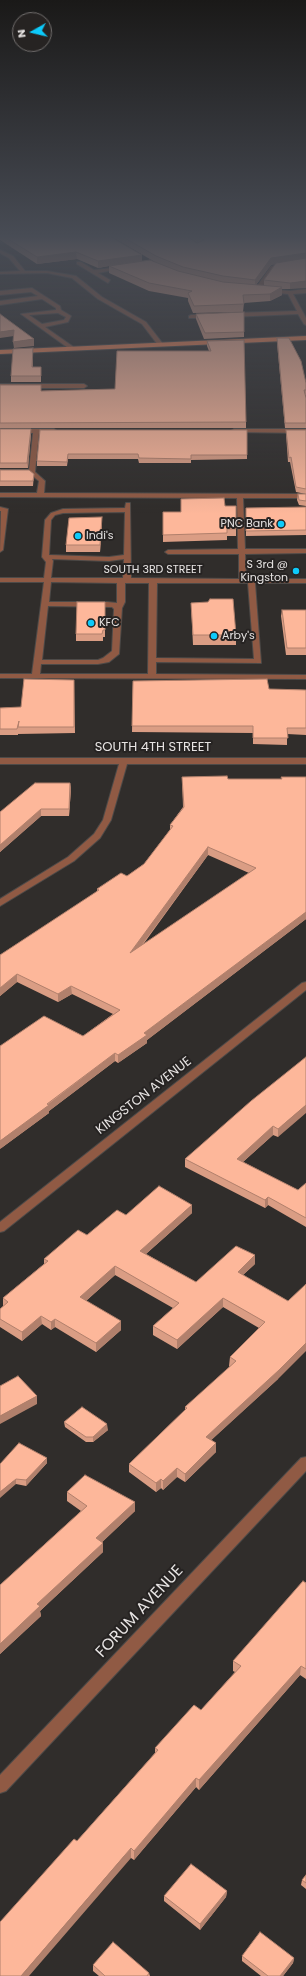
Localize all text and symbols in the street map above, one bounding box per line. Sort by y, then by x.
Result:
north arrow [12,12,52,52]
text: N [13,28,30,39]
place label: PNC Bank [221,517,273,531]
marker: PNC Bank [276,519,286,529]
place label: Indi's [86,529,113,543]
marker: Indi's [73,531,83,541]
place label: S 3rd @ Kingston [240,558,288,584]
street label: SOUTH 3RD STREET [103,563,203,577]
marker: S 3rd @ Kingston [291,566,301,576]
place label: KFC [99,616,120,630]
marker: KFC [86,618,96,628]
place label: Arby's [222,629,255,643]
marker: Arby's [209,631,219,641]
street label: SOUTH 4TH STREET [95,740,211,756]
street label: KINGSTON AVENUE [93,1054,195,1138]
street label: FORUM AVENUE [92,1562,188,1662]

